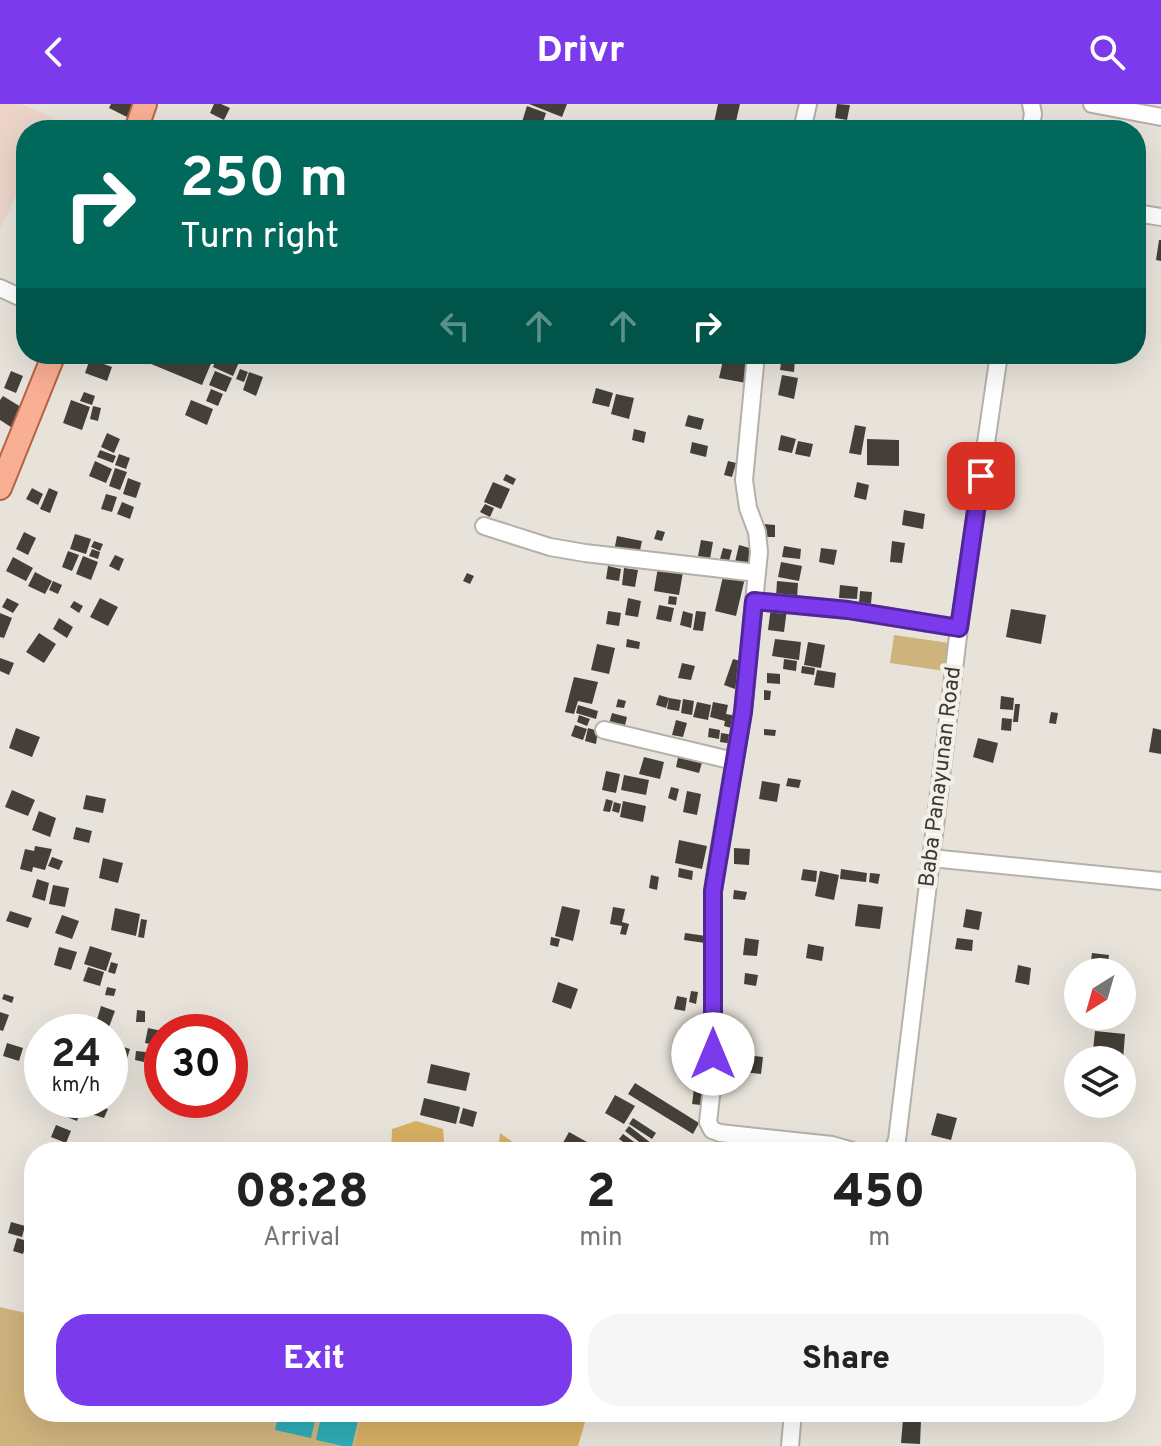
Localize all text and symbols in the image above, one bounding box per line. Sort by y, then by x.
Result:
text: Drivr [537,29,624,75]
icon: back [32,30,76,74]
icon: search [1085,30,1129,74]
text: 250 m [180,146,348,216]
icon: right [48,152,152,256]
text: Turn right [180,215,339,261]
icon: left [433,304,477,348]
icon: ahead [517,304,561,348]
icon: ahead [601,304,645,348]
icon: right [685,304,729,348]
pin [947,442,1015,510]
icon: arrive [959,454,1003,498]
street label: Baba Panayunan Road [914,665,968,889]
north arrow [1064,958,1136,1030]
map controls [1064,958,1136,1118]
position arrow [671,1012,755,1096]
speed limit sign: 30 [144,1014,248,1118]
text: 24 [51,1031,101,1081]
button: layers [1064,1046,1136,1118]
text: km/h [52,1073,100,1099]
text: 08:28 [235,1164,369,1224]
text: 2 [586,1164,616,1224]
text: 450 [833,1164,925,1224]
text: Arrival [263,1222,340,1255]
text: min [579,1222,623,1255]
text: m [868,1222,890,1255]
button: Exit [56,1314,572,1406]
button: Share [588,1314,1104,1406]

